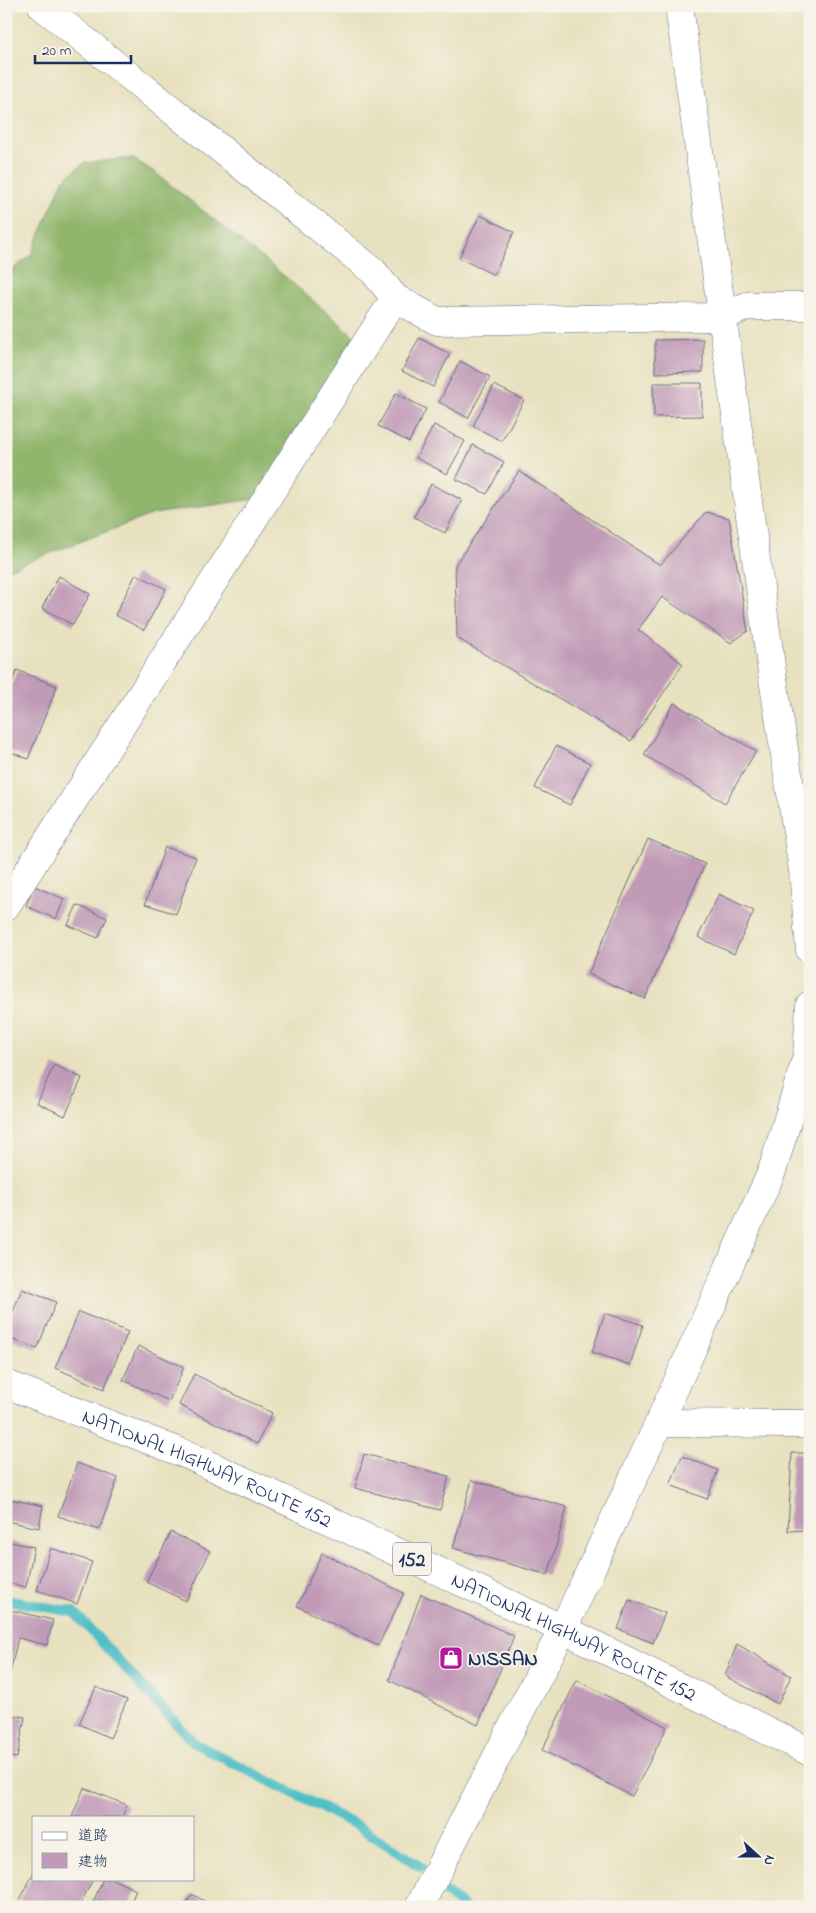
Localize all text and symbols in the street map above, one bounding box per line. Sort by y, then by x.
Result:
scale bar [35,32,131,64]
text: 20 m [42,40,72,62]
street label: NATIONAL HIGHWAY ROUTE 152 [77,1403,336,1537]
road number: 152 [393,1542,431,1576]
street label: NATIONAL HIGHWAY ROUTE 152 [446,1567,701,1710]
shop icon: NISSAN [438,1645,464,1671]
place label: NISSAN [468,1646,538,1675]
legend [32,1816,195,1880]
text: 道路 [78,1825,108,1847]
north arrow [734,1830,784,1880]
text: 建物 [78,1851,108,1873]
text: N [757,1852,780,1868]

